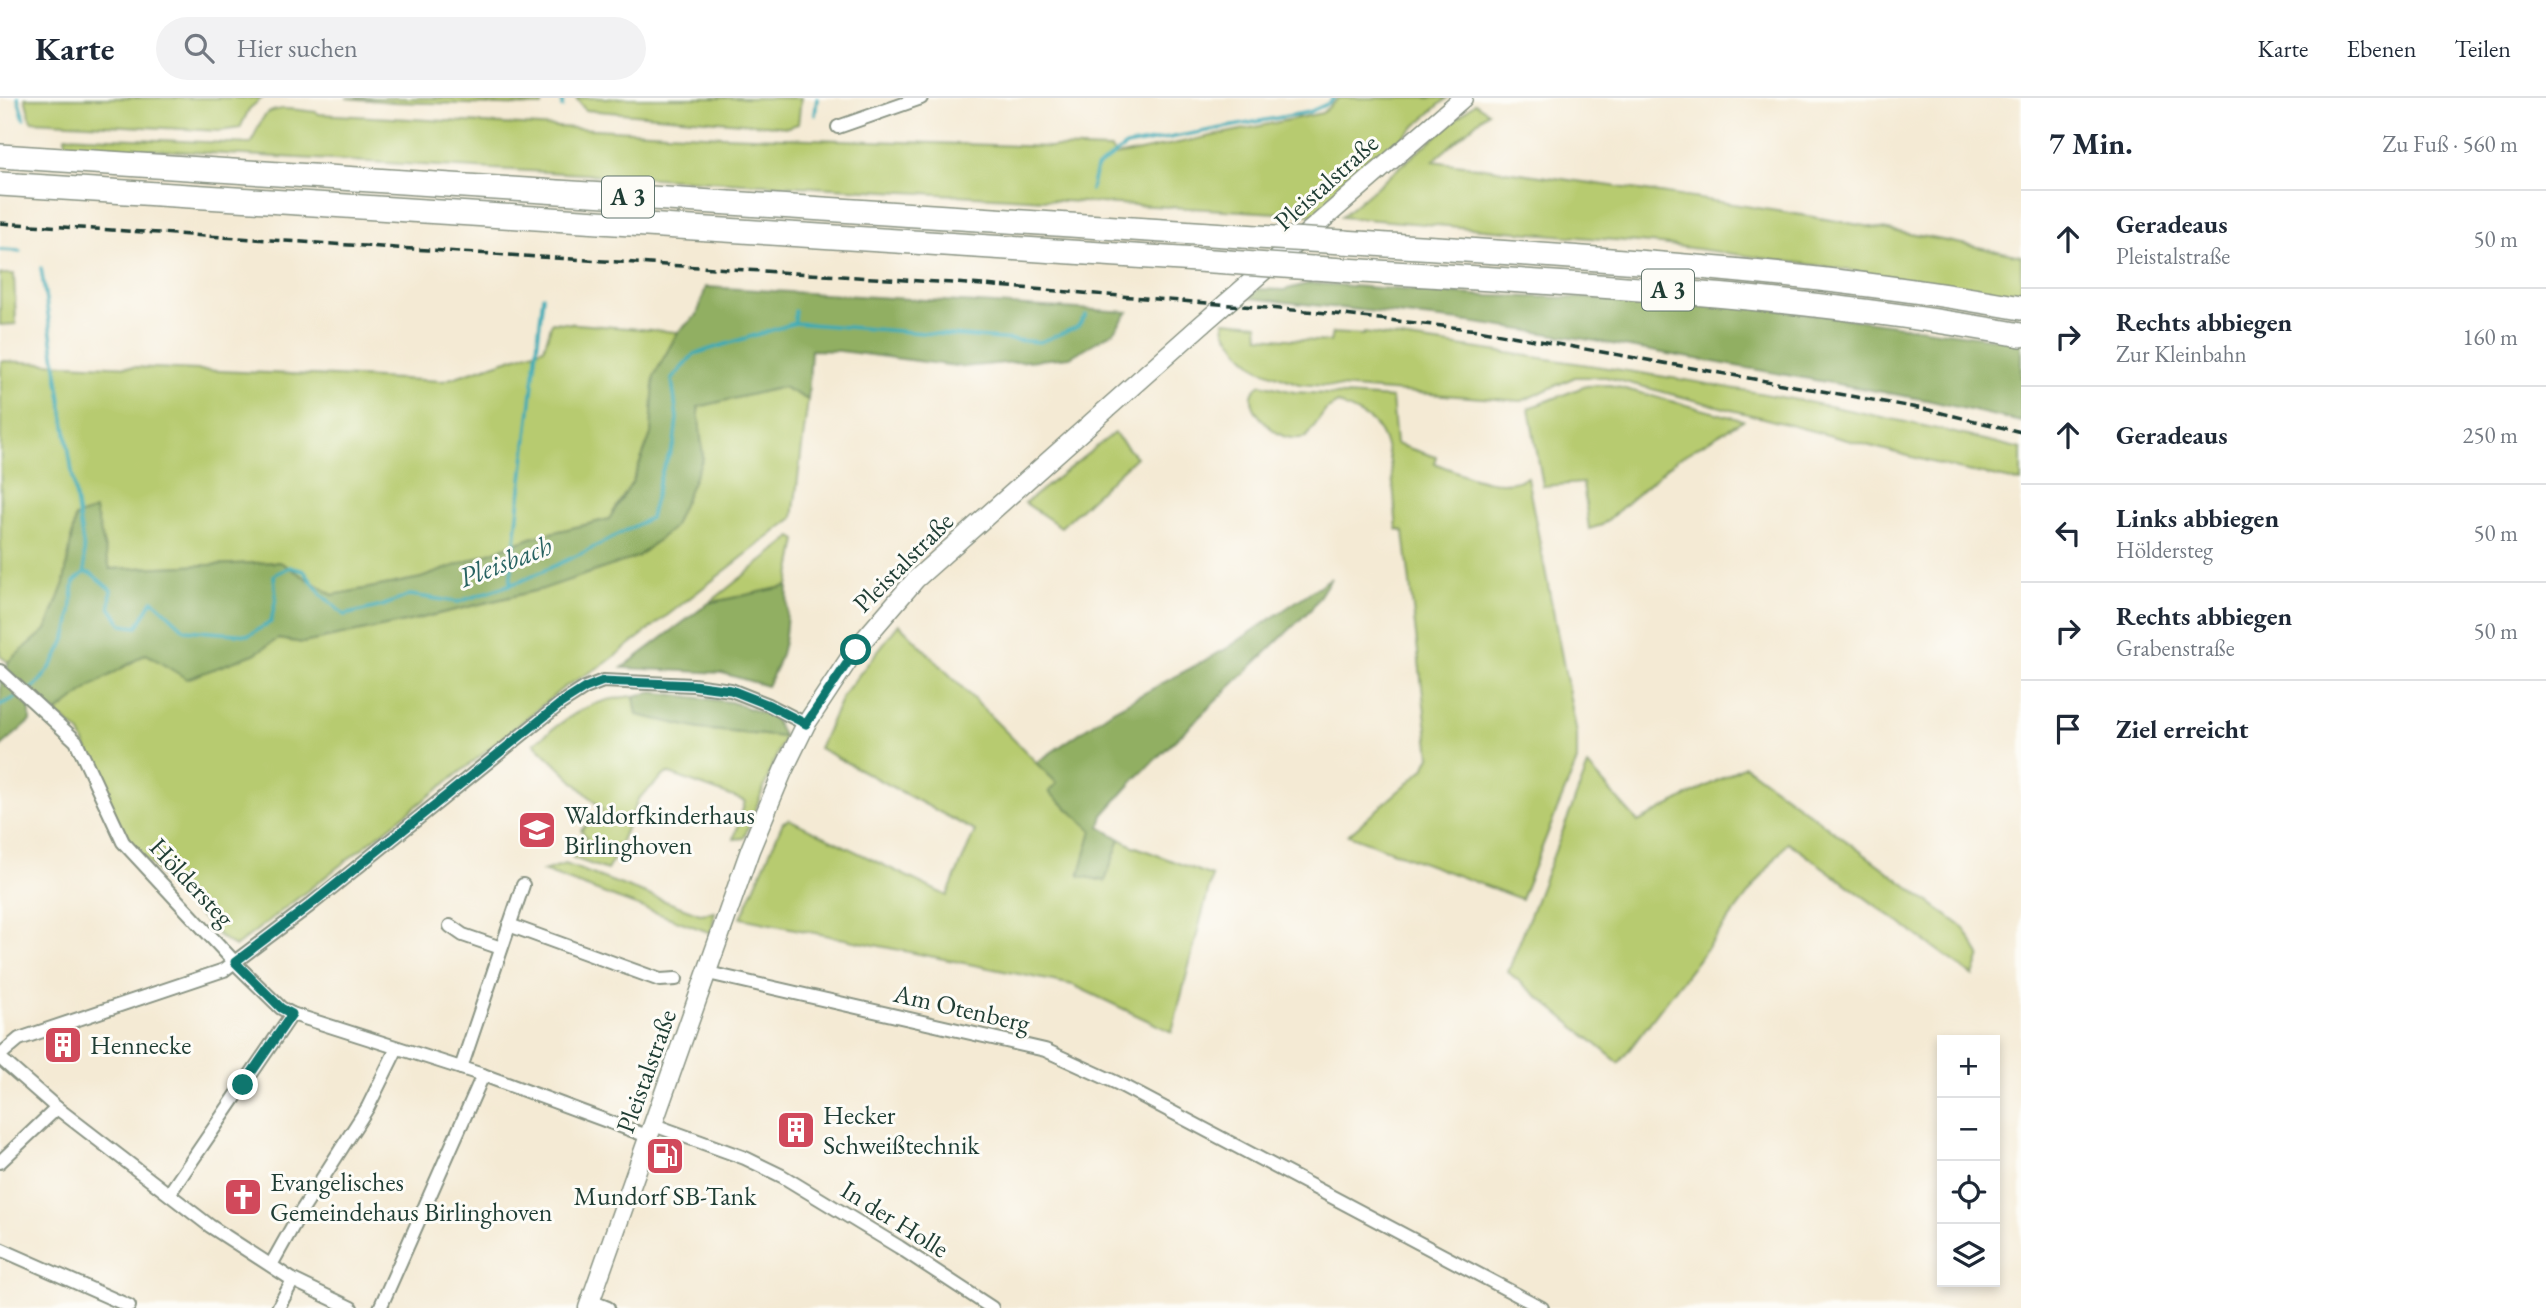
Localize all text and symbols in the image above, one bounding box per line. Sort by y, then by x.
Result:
search box [156,17,646,80]
text: Karte [35,27,114,70]
icon: search [180,29,218,67]
text: Hier suchen [236,31,358,65]
text: Karte [2258,33,2308,64]
text: Ebenen [2346,33,2416,64]
text: Teilen [2454,33,2511,64]
text: 7 Min. [2049,124,2133,163]
street label: Pleistalstraße [1267,126,1385,238]
text: Zu Fuß · 560 m [2383,129,2518,159]
road number: A 3 [602,176,654,217]
text: Geradeaus [2116,207,2228,241]
icon: ahead [2049,220,2087,258]
text: 50 m [2473,224,2518,254]
text: Pleistalstraße [2116,241,2230,271]
road number: A 3 [1642,270,1694,310]
text: Rechts abbiegen [2116,305,2292,339]
icon: right [2049,318,2087,356]
text: 160 m [2462,322,2518,352]
text: Zur Kleinbahn [2116,339,2247,369]
icon: ahead [2049,416,2087,454]
text: Geradeaus [2116,418,2228,452]
text: 250 m [2462,420,2518,450]
text: Links abbiegen [2116,501,2279,535]
street label: Pleistalstraße [845,504,961,620]
icon: left [2049,514,2087,552]
text: 50 m [2473,518,2518,548]
water label: Pleisbach [453,527,557,595]
text: Höldersteg [2116,535,2213,565]
text: Rechts abbiegen [2116,599,2292,633]
icon: right [2049,612,2087,650]
text: 50 m [2473,616,2518,646]
text: Grabenstraße [2116,633,2235,663]
route start [840,634,871,665]
icon: arrive [2049,710,2087,748]
text: Ziel erreicht [2116,712,2248,746]
place label: Waldorfkinderhaus Birlinghoven [564,798,755,862]
school or university icon: Waldorfkinderhaus Birlinghoven [516,809,558,851]
street label: Höldersteg [142,830,242,934]
street label: Am Otenberg [890,976,1034,1040]
street label: Pleistalstraße [608,1005,684,1137]
building icon: Hennecke [42,1024,84,1066]
place label: Hennecke [90,1028,191,1062]
map controls [1937,1035,2000,1287]
button: + [1937,1035,2000,1098]
route end [227,1069,258,1100]
place label: Hecker Schweißtechnik [823,1098,980,1162]
button: − [1937,1098,2000,1161]
building icon: Hecker Schweißtechnik [775,1109,817,1151]
fuel station icon: Mundorf SB-Tank [644,1135,686,1177]
button: locate [1937,1161,2000,1224]
place label: Evangelisches Gemeindehaus Birlinghoven [270,1165,553,1229]
street label: In der Holle [835,1172,955,1266]
church icon: Evangelisches Gemeindehaus Birlinghoven [222,1176,264,1218]
place label: Mundorf SB-Tank [574,1179,757,1213]
button: layers [1937,1224,2000,1287]

